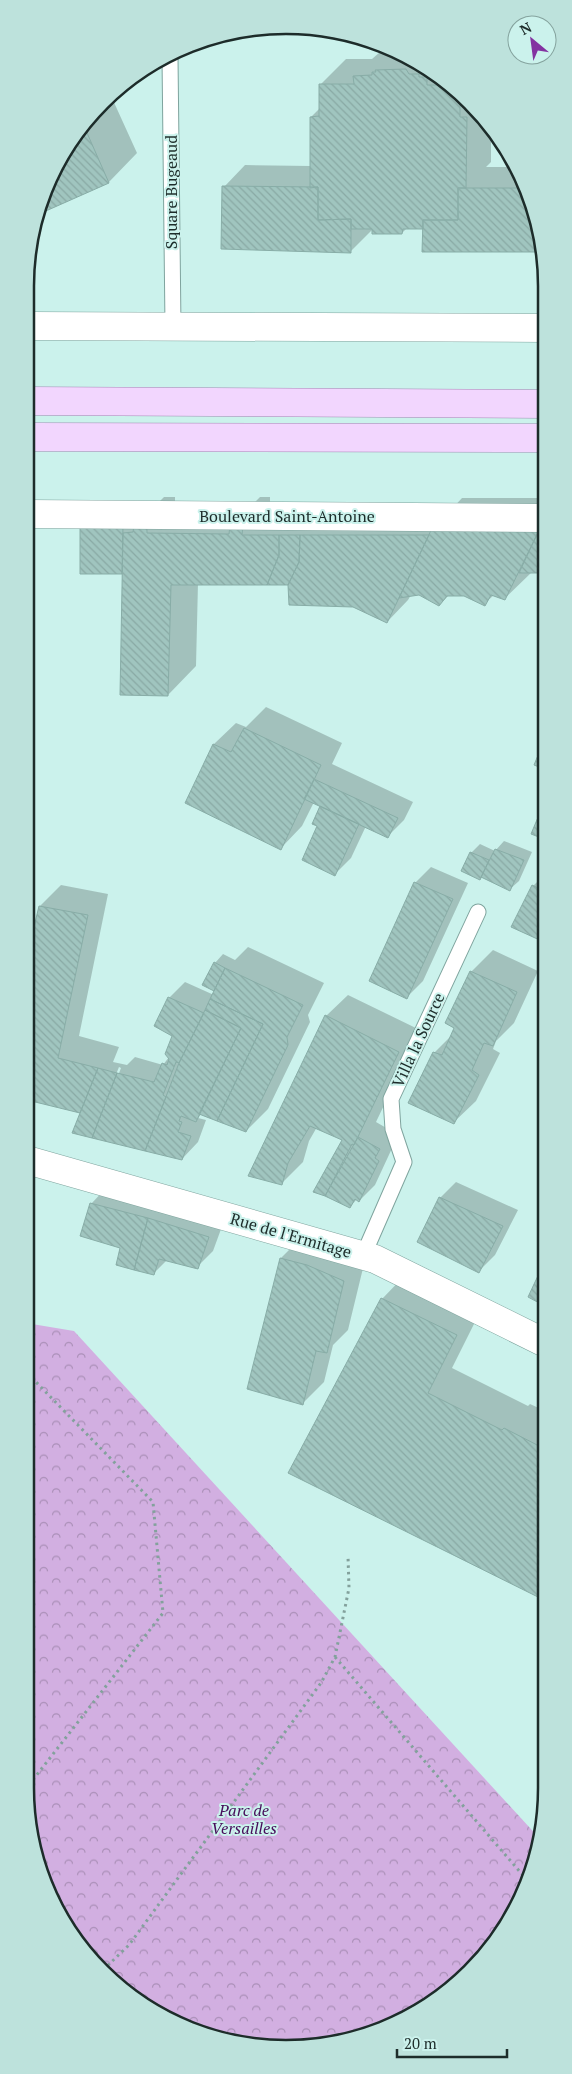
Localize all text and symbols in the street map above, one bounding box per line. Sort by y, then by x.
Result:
north arrow [507,15,557,65]
text: N [516,17,535,39]
street label: Square Bugeaud [160,135,182,249]
street label: Boulevard Saint-Antoine [199,505,375,527]
street label: Villa la Source [386,989,450,1091]
street label: Rue de l'Ermitage [228,1207,354,1263]
park label: Parc de Versailles [211,1799,277,1839]
scale bar [397,2026,507,2058]
text: 20 m [404,2033,437,2053]

